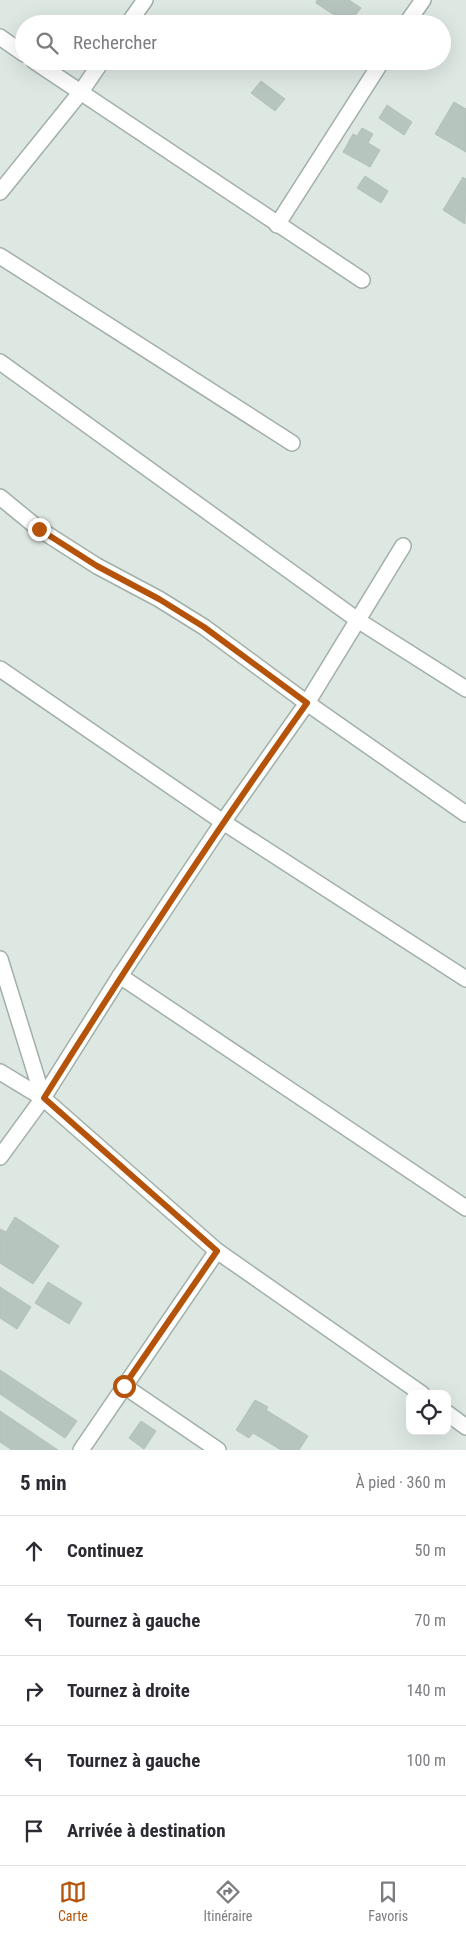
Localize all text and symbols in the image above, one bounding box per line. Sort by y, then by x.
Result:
search box [15,15,451,70]
icon: search [33,29,61,57]
text: Rechercher [73,31,157,54]
route end [28,518,51,541]
route start [113,1375,136,1398]
map controls [406,1390,451,1435]
button: locate [406,1390,451,1435]
text: 5 min [20,1471,67,1495]
text: À pied · 360 m [355,1473,446,1492]
icon: ahead [20,1537,48,1565]
text: Continuez [67,1539,144,1562]
text: 50 m [414,1541,446,1560]
icon: left [20,1607,48,1635]
text: Tournez à gauche [67,1609,200,1632]
text: 70 m [414,1611,446,1630]
icon: right [20,1677,48,1705]
text: Tournez à droite [67,1679,190,1702]
text: 140 m [407,1681,446,1700]
icon: left [20,1747,48,1775]
text: Tournez à gauche [67,1749,200,1772]
text: 100 m [407,1751,446,1770]
icon: arrive [20,1817,48,1845]
text: Arrivée à destination [67,1819,226,1842]
tab: Carte [58,1878,88,1924]
tab: Itinéraire [204,1878,252,1924]
tab: Favoris [368,1878,408,1924]

